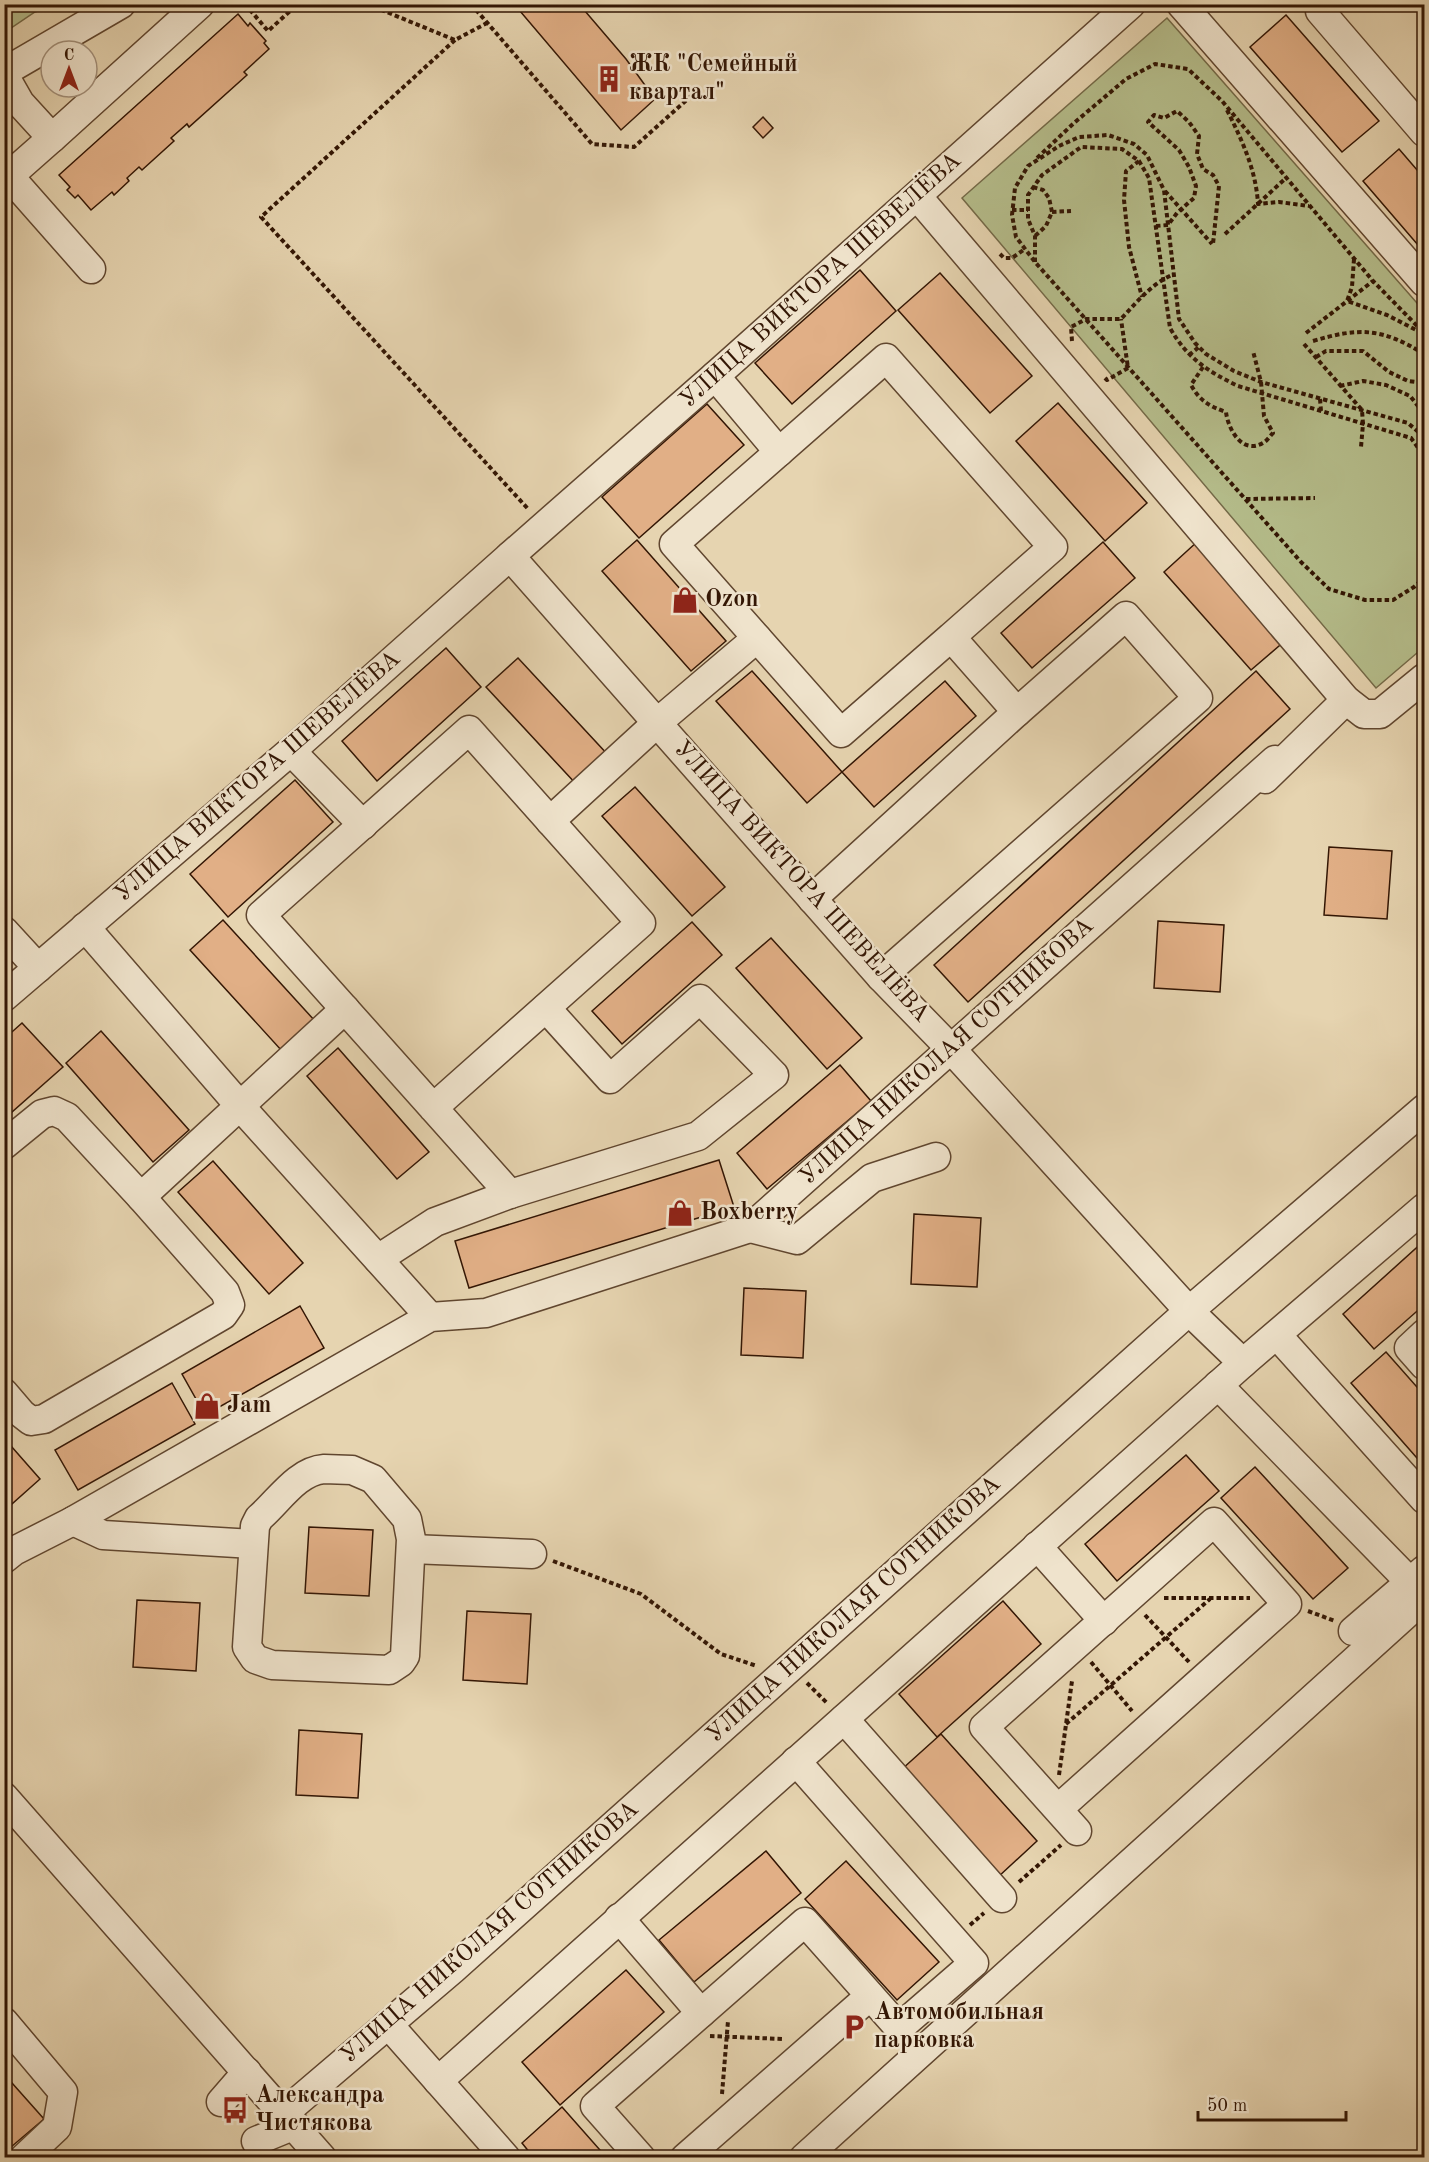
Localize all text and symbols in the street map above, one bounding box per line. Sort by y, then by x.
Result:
north arrow [39,39,99,99]
text: С [64,48,74,64]
place label: ЖК "Семейный квартал" [629,53,798,105]
building icon: ЖК "Семейный квартал" [594,64,624,94]
street label: УЛИЦА ВИКТОРА ШЕВЕЛЁВА [674,146,966,413]
shop icon: Ozon [670,585,700,615]
place label: Ozon [705,588,759,612]
street label: УЛИЦА ВИКТОРА ШЕВЕЛЁВА [109,645,405,907]
street label: УЛИЦА ВИКТОРА ШЕВЕЛЁВА [669,735,936,1027]
street label: УЛИЦА НИКОЛАЯ СОТНИКОВА [795,914,1099,1190]
shop icon: Boxberry [665,1198,695,1228]
place label: Boxberry [700,1201,798,1225]
shop icon: Jam [192,1391,222,1421]
place label: Jam [227,1394,271,1418]
street label: УЛИЦА НИКОЛАЯ СОТНИКОВА [702,1472,1006,1748]
street label: УЛИЦА НИКОЛАЯ СОТНИКОВА [336,1797,644,2069]
place label: Автомобильная парковка [874,2001,1044,2053]
parking icon: Автомобильная парковка [839,2012,869,2042]
place label: Александра Чистякова [255,2084,384,2136]
scale bar [1198,2084,1346,2122]
bus stop icon: Александра Чистякова [220,2095,250,2125]
text: 50 m [1207,2097,1247,2115]

